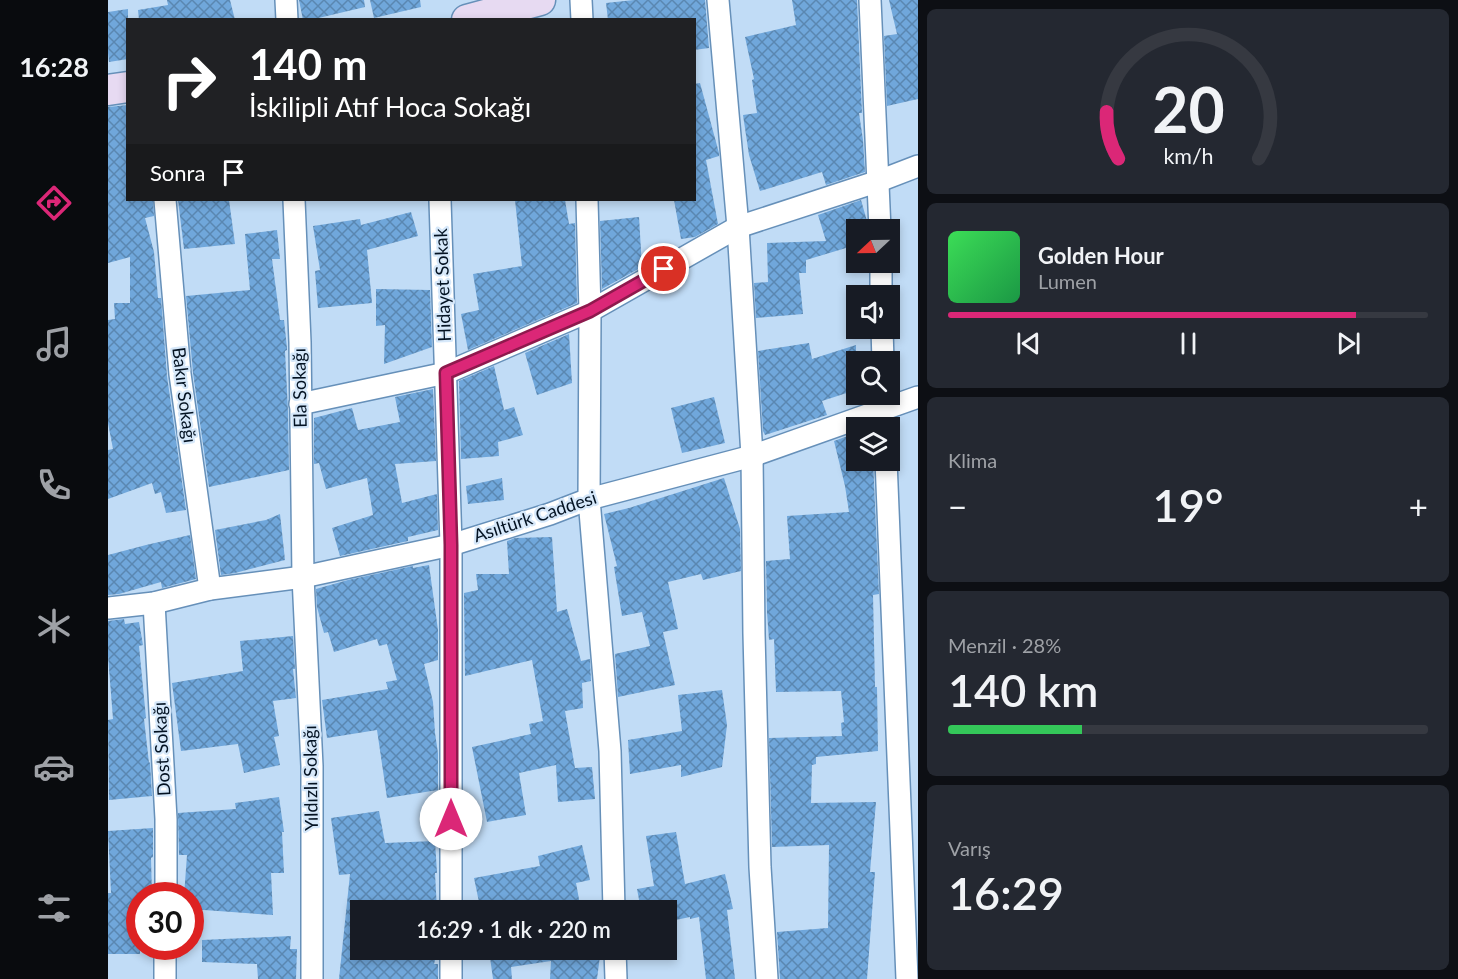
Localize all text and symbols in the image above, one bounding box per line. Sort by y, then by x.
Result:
text: 140 m [249,39,367,89]
icon: right [150,42,228,120]
text: 16:28 [19,50,89,83]
text: 20 [1152,71,1224,146]
text: İskilipli Atıf Hoca Sokağı [249,90,531,123]
text: km/h [1163,143,1213,169]
icon: arrive [217,156,250,189]
text: Sonra [150,159,205,186]
icon: directions [33,182,75,224]
north arrow [846,219,900,273]
map controls [846,219,900,471]
street label: Hidayet Sokak [429,227,455,342]
text: Golden Hour [1038,242,1164,269]
pin [638,243,689,294]
icon: arrive [647,252,680,285]
text: Lumen [1038,269,1097,293]
button: sound [846,285,900,339]
icon: music [33,323,75,365]
icon: previous [1012,327,1045,360]
icon: pause [1172,327,1205,360]
icon: next [1332,327,1365,360]
street label: Bakır Sokağı [168,346,202,444]
street label: Ela Sokağı [287,348,311,428]
button: search [846,351,900,405]
button: layers [846,417,900,471]
text: Klima [948,448,997,472]
icon: phone [33,464,75,506]
text: 19° [1153,478,1223,532]
street label: Asıltürk Caddesi [470,486,599,546]
text: − [948,486,967,526]
text: + [1409,486,1428,526]
icon: climate [33,605,75,647]
text: Menzil · 28% [948,633,1061,657]
text: 140 km [948,663,1098,717]
street label: Dost Sokağı [148,701,174,797]
street label: Yıldızlı Sokağı [298,725,322,831]
icon: car [33,746,75,788]
position arrow [419,787,483,851]
text: Varış [948,836,991,860]
text: 16:29 [948,866,1064,920]
speed limit sign: 30 [126,882,204,960]
icon: filters [33,887,75,929]
text: 16:29 · 1 dk · 220 m [416,916,611,943]

